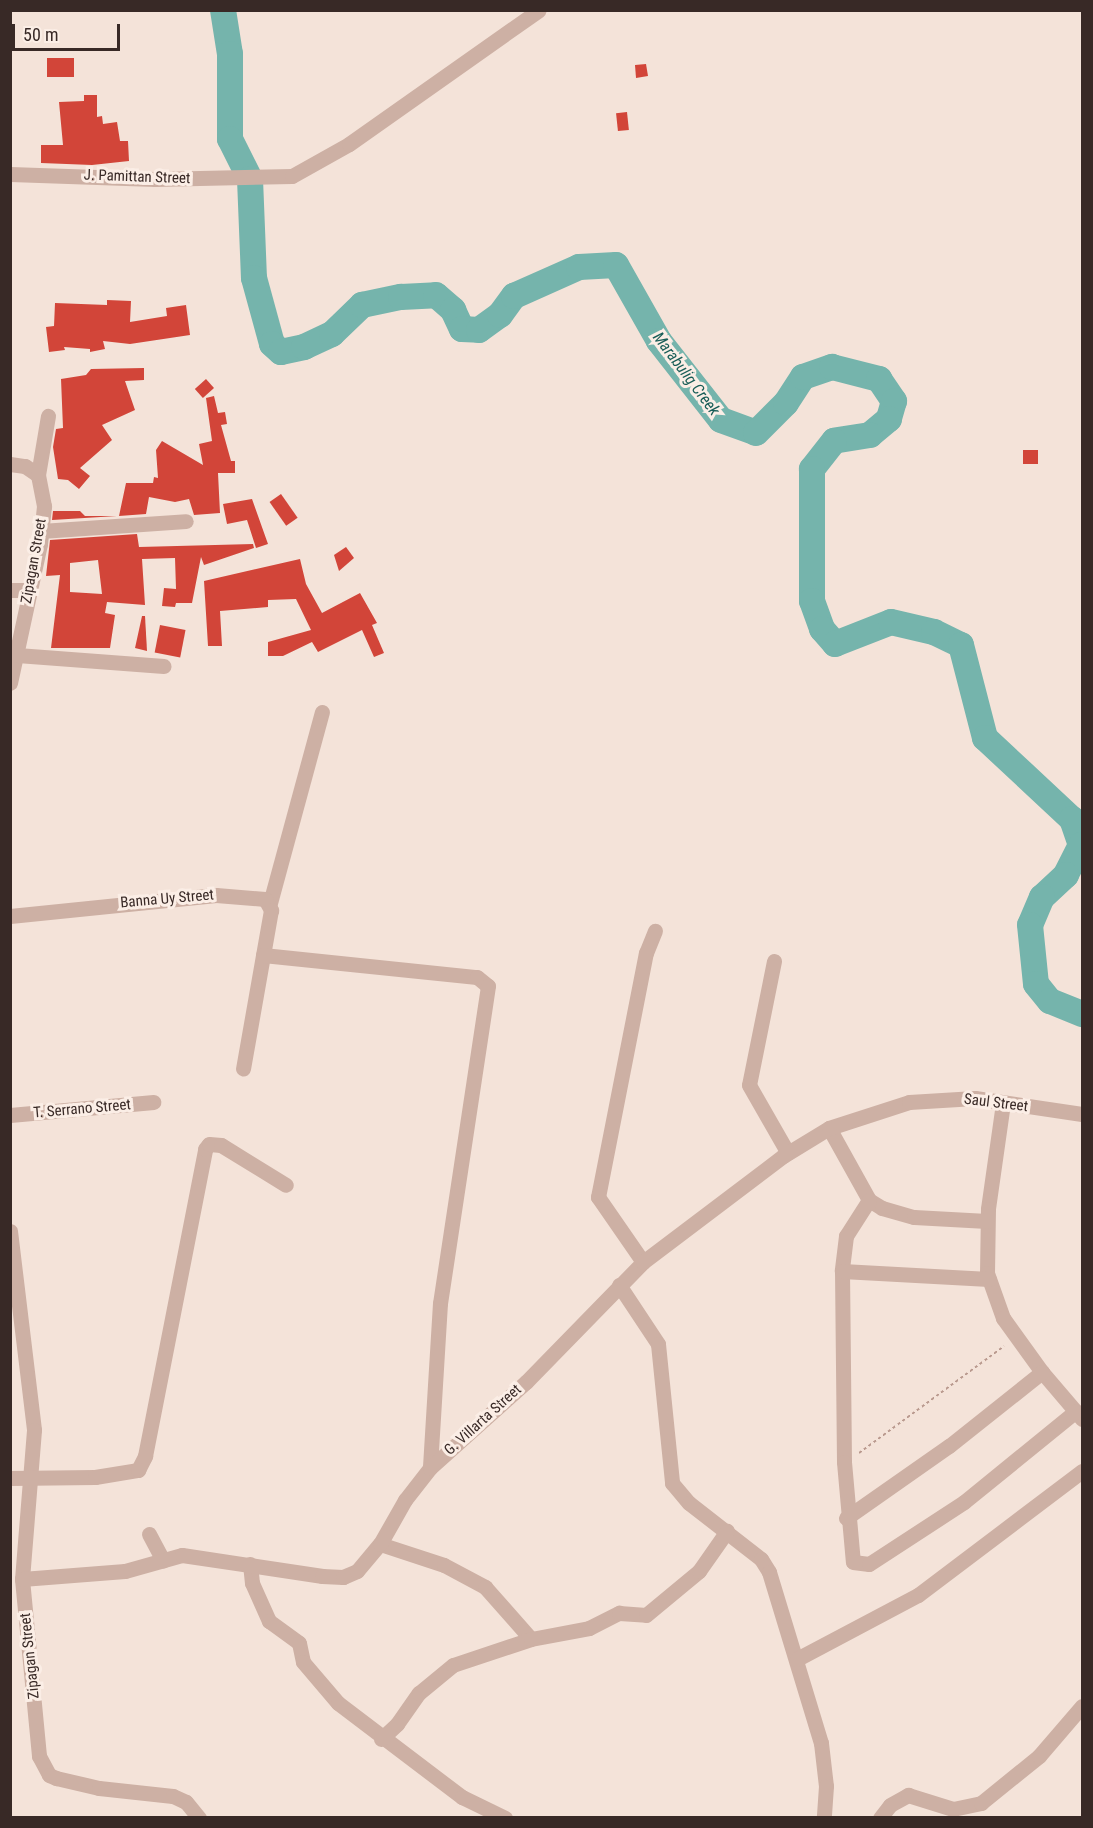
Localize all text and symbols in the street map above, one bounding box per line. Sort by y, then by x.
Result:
scale bar [15,12,123,50]
text: 50 m [23,24,58,45]
street label: J. Pamittan Street [83,166,191,188]
water label: Marabulig Creek [648,328,724,420]
street label: Zipagan Street [18,517,50,605]
street label: Banna Uy Street [119,886,215,912]
street label: Saul Street [963,1090,1029,1116]
street label: T. Serrano Street [32,1096,132,1122]
street label: G. Villarta Street [441,1381,525,1459]
street label: Zipagan Street [17,1612,43,1700]

